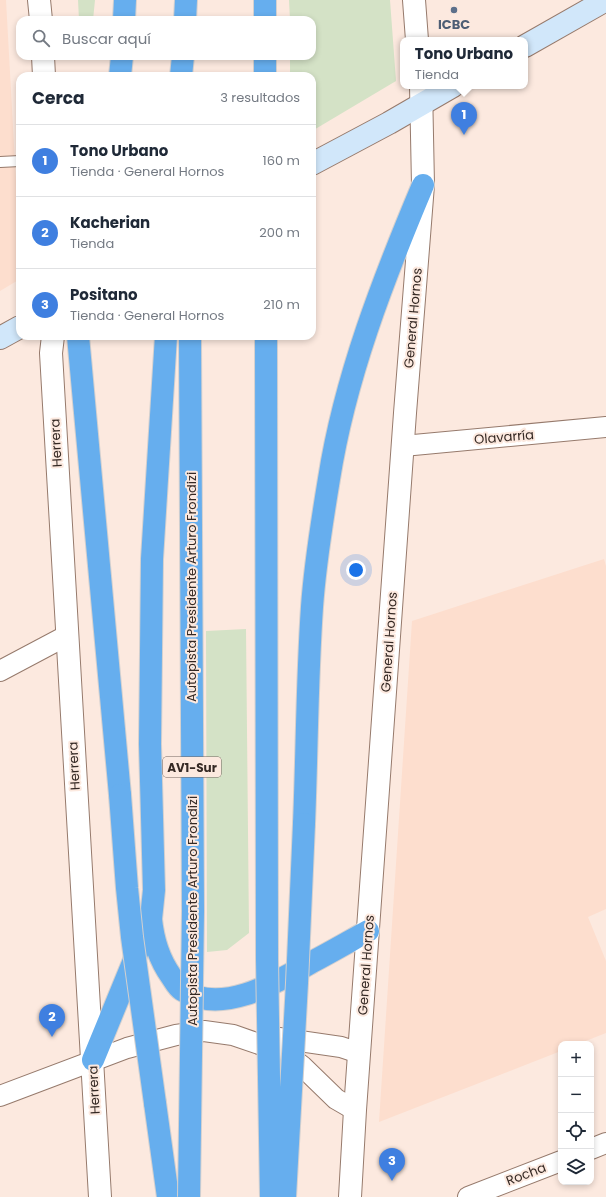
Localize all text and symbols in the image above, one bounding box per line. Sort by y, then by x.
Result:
marker: ICBC [449,5,459,15]
place label: ICBC [438,15,470,34]
search box [16,16,316,60]
icon: search [30,27,52,49]
text: Buscar aquí [62,28,151,49]
popup [400,37,528,89]
text: Tono Urbano [415,43,513,64]
text: Tienda [415,65,459,84]
text: Cerca [32,86,85,110]
text: 3 resultados [220,88,300,107]
pin: 1 [451,102,477,135]
text: Tono Urbano [70,140,168,161]
text: 1 [43,151,47,170]
text: 160 m [263,151,300,170]
text: Tienda · General Hornos [70,162,224,181]
text: Kacherian [70,212,150,233]
text: 2 [41,223,49,242]
text: 200 m [259,223,300,242]
text: Tienda [70,234,114,253]
street label: General Hornos [399,267,427,369]
text: Positano [70,284,138,305]
text: 3 [41,295,49,314]
text: 210 m [263,295,300,314]
text: Tienda · General Hornos [70,306,224,325]
street label: Herrera [45,418,67,468]
street label: Olavarría [473,425,535,449]
street label: Autopista Presidente Arturo Frondizi [182,472,201,702]
your location [346,560,366,580]
street label: General Hornos [376,591,402,693]
street label: Herrera [63,741,85,791]
road number: AV1-Sur [163,757,221,777]
street label: Autopista Presidente Arturo Frondizi [183,796,202,1026]
street label: General Hornos [353,914,379,1016]
pin: 2 [39,1004,65,1037]
map controls [558,1041,594,1185]
button: + [558,1041,594,1077]
street label: Herrera [83,1065,105,1115]
button: − [558,1077,594,1113]
button: locate [558,1113,594,1149]
pin: 3 [379,1148,405,1181]
button: layers [558,1149,594,1185]
street label: Rocha [503,1158,549,1190]

